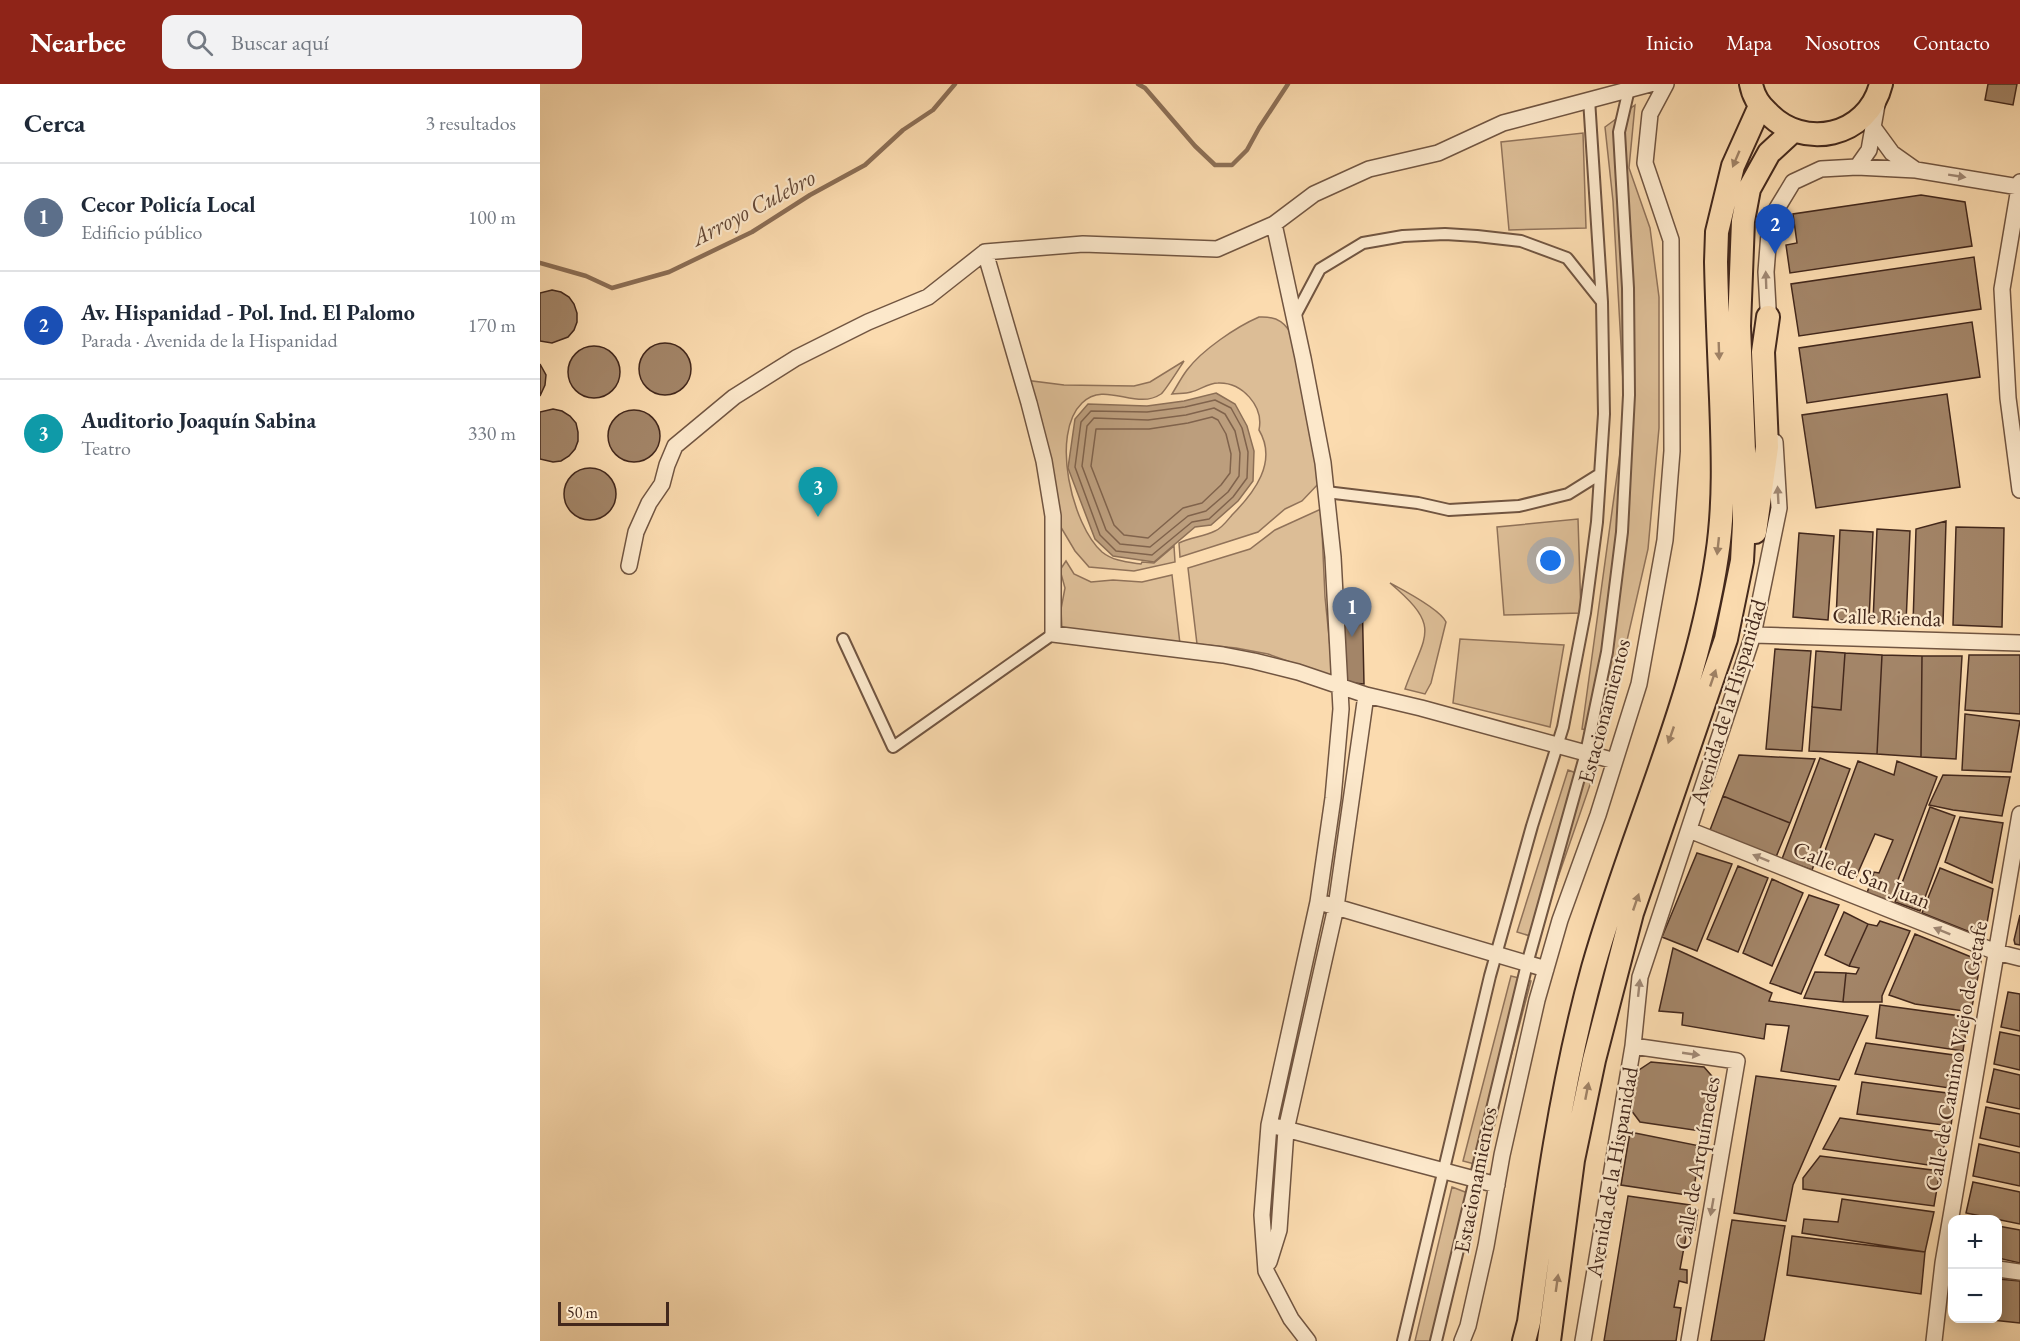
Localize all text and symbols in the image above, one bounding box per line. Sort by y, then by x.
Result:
search box [162,15,582,69]
text: Nearbee [30,24,126,60]
icon: search [183,26,216,59]
text: Buscar aquí [231,28,329,57]
text: Inicio [1646,29,1693,56]
text: Mapa [1726,29,1772,56]
text: Nosotros [1805,29,1880,56]
text: Contacto [1913,29,1990,56]
text: Cerca [24,106,85,140]
text: 3 resultados [425,110,516,136]
one-way arrow [1731,150,1741,168]
water label: Arroyo Culebro [684,161,821,254]
one-way arrow [1948,172,1967,181]
text: Cecor Policía Local [81,190,256,219]
text: 1 [38,204,49,230]
text: 100 m [468,204,516,230]
pin: 2 [1756,204,1794,254]
text: Edificio público [81,219,202,245]
one-way arrow [1762,270,1771,289]
text: Av. Hispanidad - Pol. Ind. El Palomo [81,298,415,327]
text: 2 [38,312,49,338]
text: 170 m [468,312,516,338]
text: Parada · Avenida de la Hispanidad [81,327,338,353]
one-way arrow [1714,342,1723,361]
text: Auditorio Joaquín Sabina [81,406,316,435]
text: 3 [38,420,49,446]
text: 330 m [468,420,516,446]
text: Teatro [81,435,131,461]
pin: 3 [798,468,838,517]
one-way arrow [1773,486,1782,505]
one-way arrow [1713,537,1723,556]
your location [1536,546,1565,575]
pin: 1 [1332,588,1372,637]
street label: Avenida de la Hispanidad [1683,595,1773,809]
street label: Calle Rienda [1832,601,1942,633]
street label: Estacionamientos [1571,636,1637,786]
one-way arrow [1708,668,1718,686]
one-way arrow [1666,726,1676,744]
street label: Calle de San Juan [1789,834,1936,916]
one-way arrow [1751,853,1769,863]
one-way arrow [1631,893,1641,911]
street label: Calle de Camino Viejo de Getafe [1918,918,1994,1193]
one-way arrow [1933,925,1951,935]
one-way arrow [1634,978,1644,997]
one-way arrow [1682,1050,1701,1059]
street label: Avenida de la Hispanidad [1579,1064,1645,1281]
street label: Calle de Arquímedes [1667,1074,1727,1252]
one-way arrow [1583,1081,1592,1100]
street label: Estacionamientos [1447,1104,1503,1256]
one-way arrow [1707,1198,1716,1217]
map controls [1948,1215,2002,1323]
button: + [1948,1215,2002,1269]
button: − [1948,1269,2002,1323]
one-way arrow [1552,1273,1562,1292]
scale bar [558,1299,669,1326]
text: 50 m [567,1302,598,1323]

